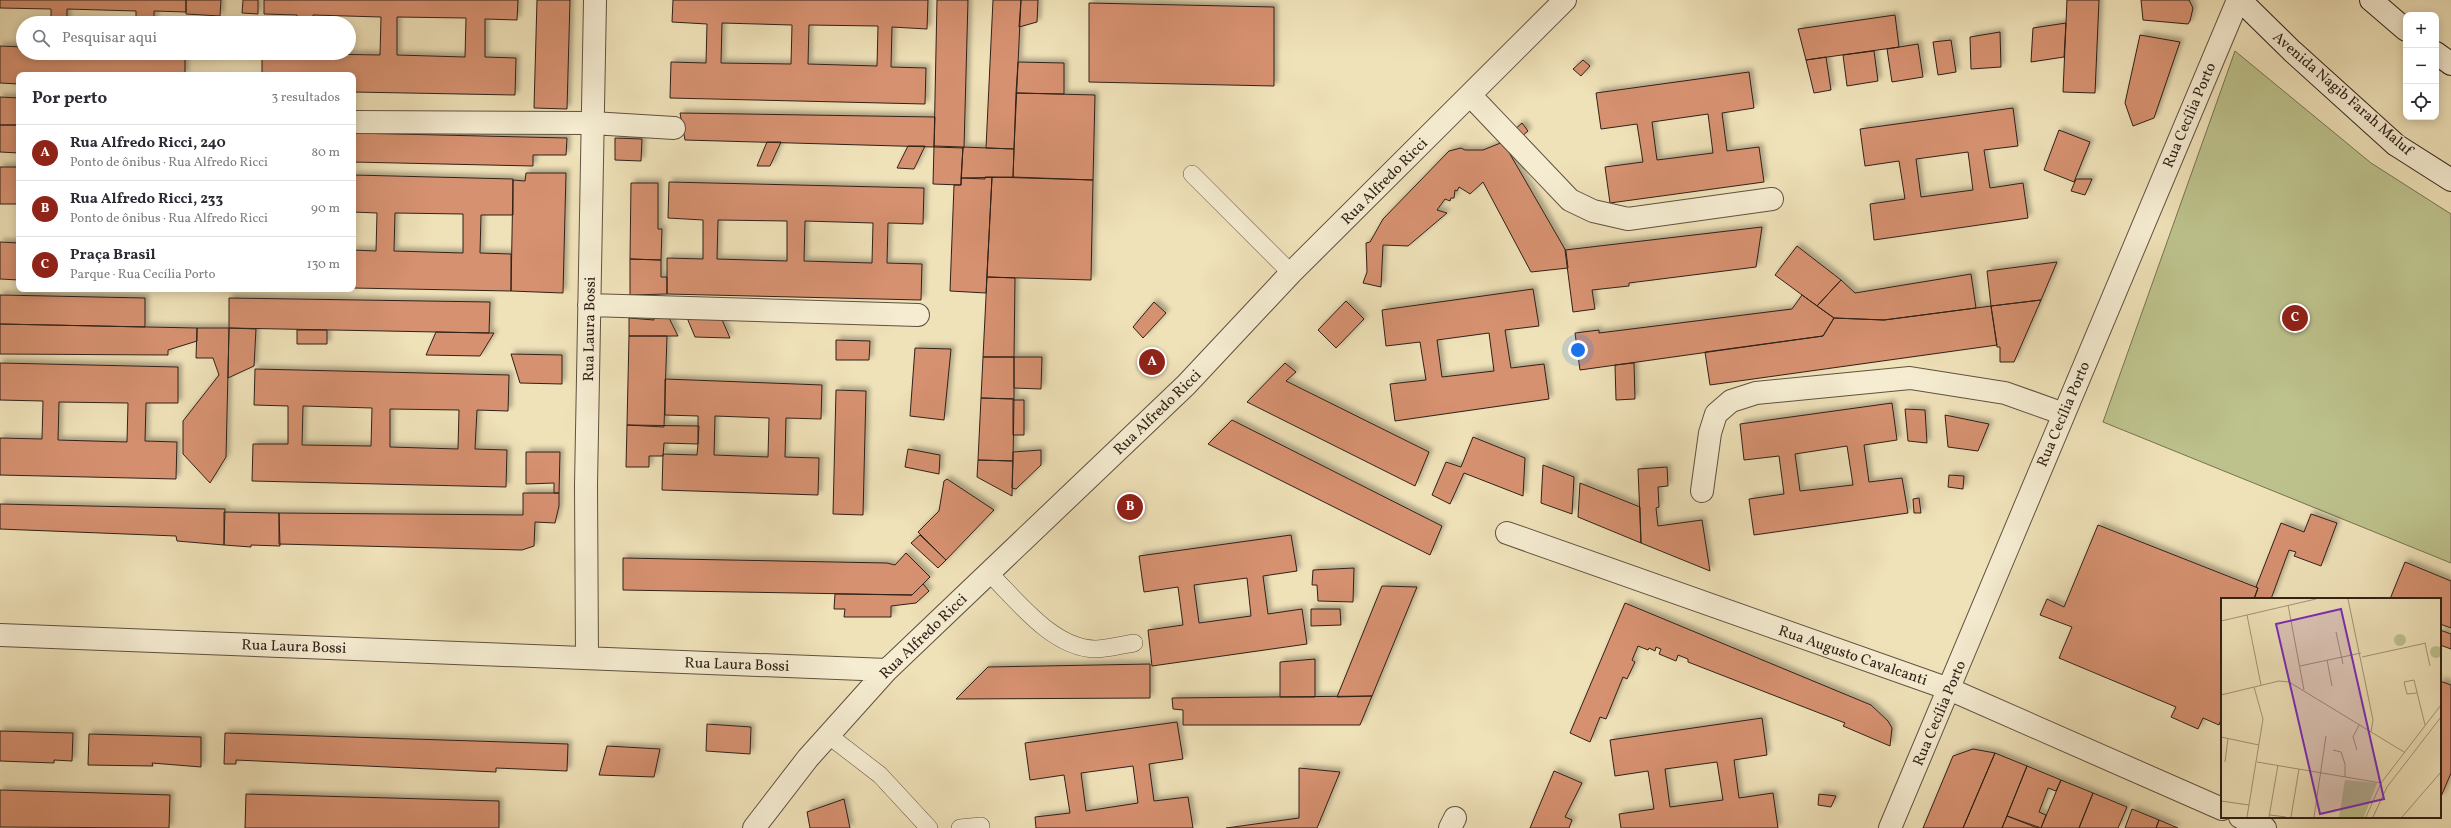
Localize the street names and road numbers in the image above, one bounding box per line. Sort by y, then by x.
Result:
street label: Avenida Nagib Farah Maluf [2267,27,2418,162]
street label: Rua Cecília Porto [2159,60,2222,171]
street label: Rua Alfredo Ricci [1337,134,1433,230]
street label: Rua Laura Bossi [579,276,602,382]
street label: Rua Cecília Porto [2033,359,2096,470]
street label: Rua Alfredo Ricci [1109,366,1207,461]
street label: Rua Alfredo Ricci [875,590,973,685]
street label: Rua Augusto Cavalcanti [1775,621,1930,692]
street label: Rua Laura Bossi [241,635,347,660]
street label: Rua Laura Bossi [684,653,790,678]
street label: Rua Cecília Porto [1909,658,1972,769]

